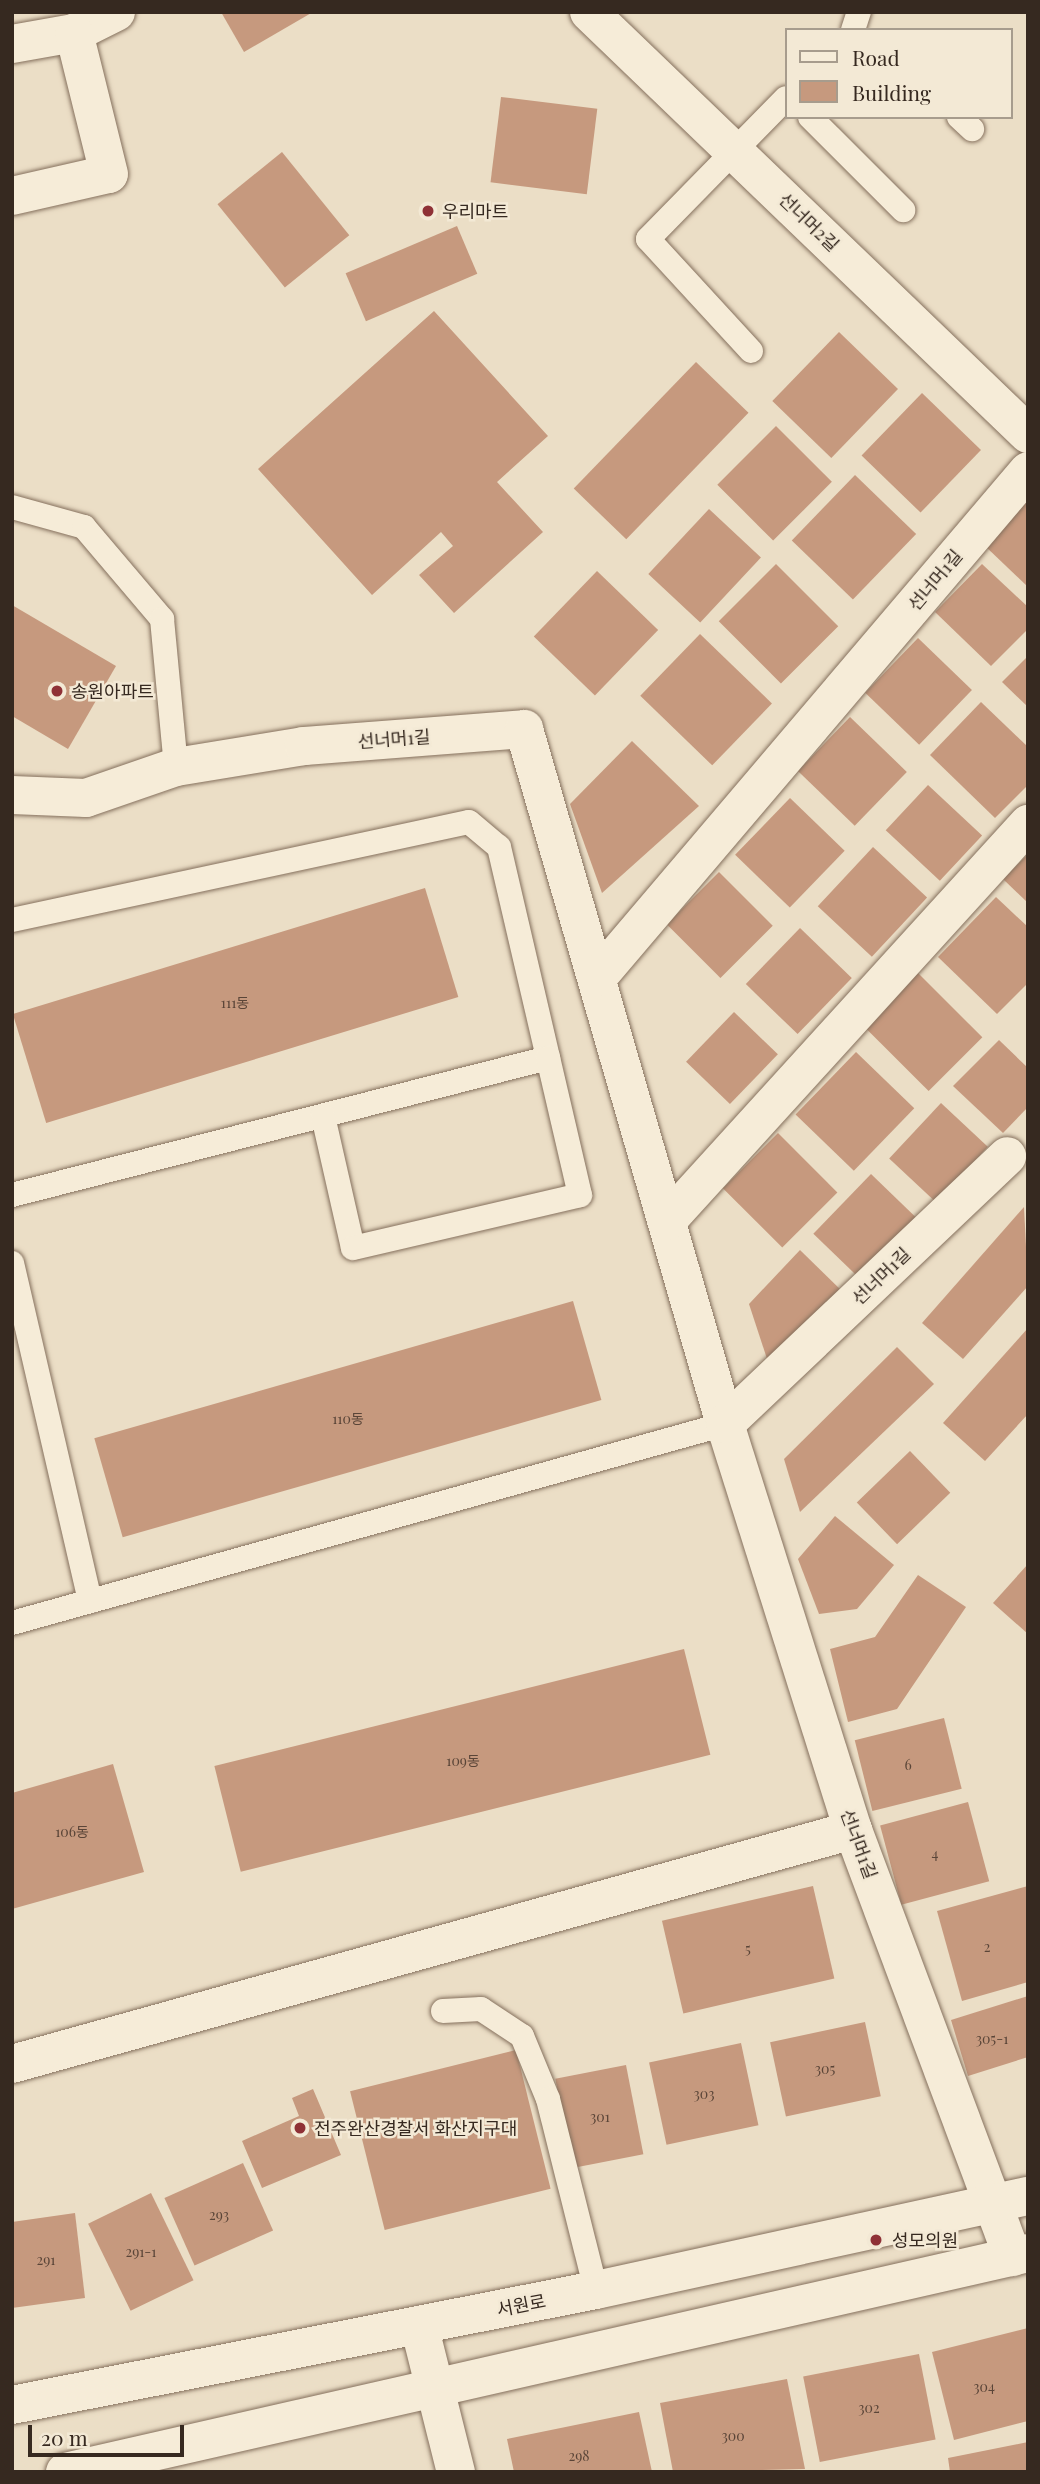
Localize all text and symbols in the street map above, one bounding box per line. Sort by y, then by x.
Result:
legend [785,28,1012,119]
text: Road [852,43,900,71]
text: Building [852,78,931,106]
street label: 선너머2길 [775,188,843,256]
place label: 우리마트 [442,200,508,222]
marker: 우리마트 [420,203,436,219]
street label: 선너머1길 [903,545,967,615]
place label: 송원아파트 [71,680,154,702]
marker: 송원아파트 [49,683,65,699]
street label: 선너머1길 [357,726,431,752]
house number: 111동 [221,995,249,1011]
street label: 선너머1길 [847,1243,915,1309]
house number: 110동 [332,1411,364,1427]
house number: 109동 [446,1753,480,1769]
house number: 6 [904,1757,912,1773]
street label: 선너머1길 [836,1806,882,1882]
house number: 106동 [55,1824,89,1840]
house number: 4 [932,1846,938,1862]
house number: 2 [984,1939,990,1955]
house number: 5 [745,1941,751,1957]
house number: 305-1 [976,2031,1008,2047]
house number: 305 [815,2061,835,2077]
house number: 303 [693,2086,715,2102]
house number: 301 [590,2109,610,2125]
place label: 전주완산경찰서 화산지구대 [314,2117,517,2139]
marker: 전주완산경찰서 화산지구대 [292,2120,308,2136]
house number: 293 [209,2207,229,2223]
place label: 성모의원 [892,2229,958,2251]
marker: 성모의원 [866,2230,886,2250]
house number: 291-1 [126,2244,156,2260]
house number: 291 [36,2252,56,2268]
street label: 서원로 [495,2290,547,2320]
house number: 304 [973,2379,995,2395]
house number: 302 [858,2400,880,2416]
scale bar [32,2410,187,2454]
text: 20 m [41,2423,88,2451]
house number: 300 [721,2428,745,2444]
house number: 298 [568,2448,590,2464]

